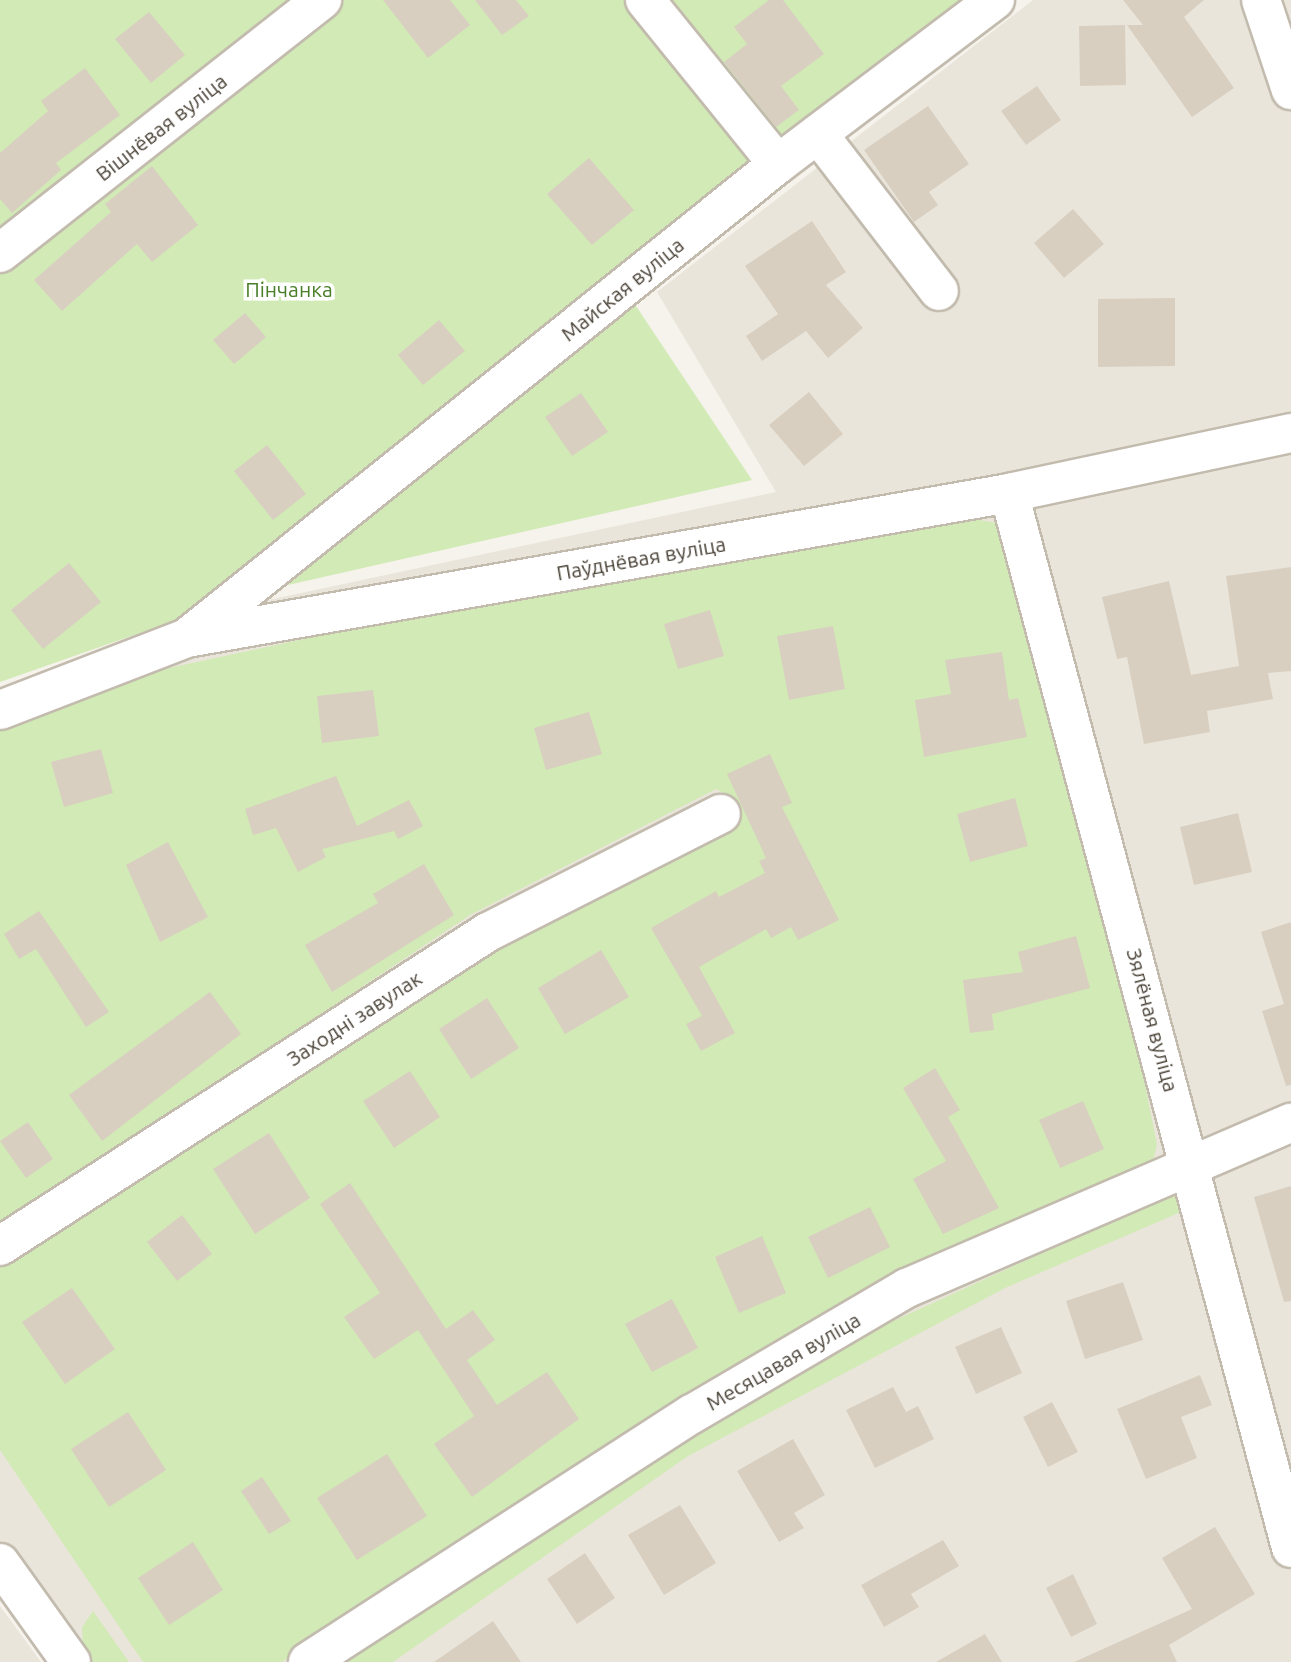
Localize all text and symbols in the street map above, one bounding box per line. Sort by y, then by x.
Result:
street label: Вішнёвая вуліца [90,68,232,186]
street label: Майская вуліца [556,232,688,346]
park label: Пінчанка [245,276,333,302]
street label: Паўднёвая вуліца [554,531,728,585]
street label: Зялёная вуліца [1122,945,1184,1095]
street label: Заходні завулак [282,965,426,1071]
street label: Месяцавая вуліца [701,1307,865,1415]

